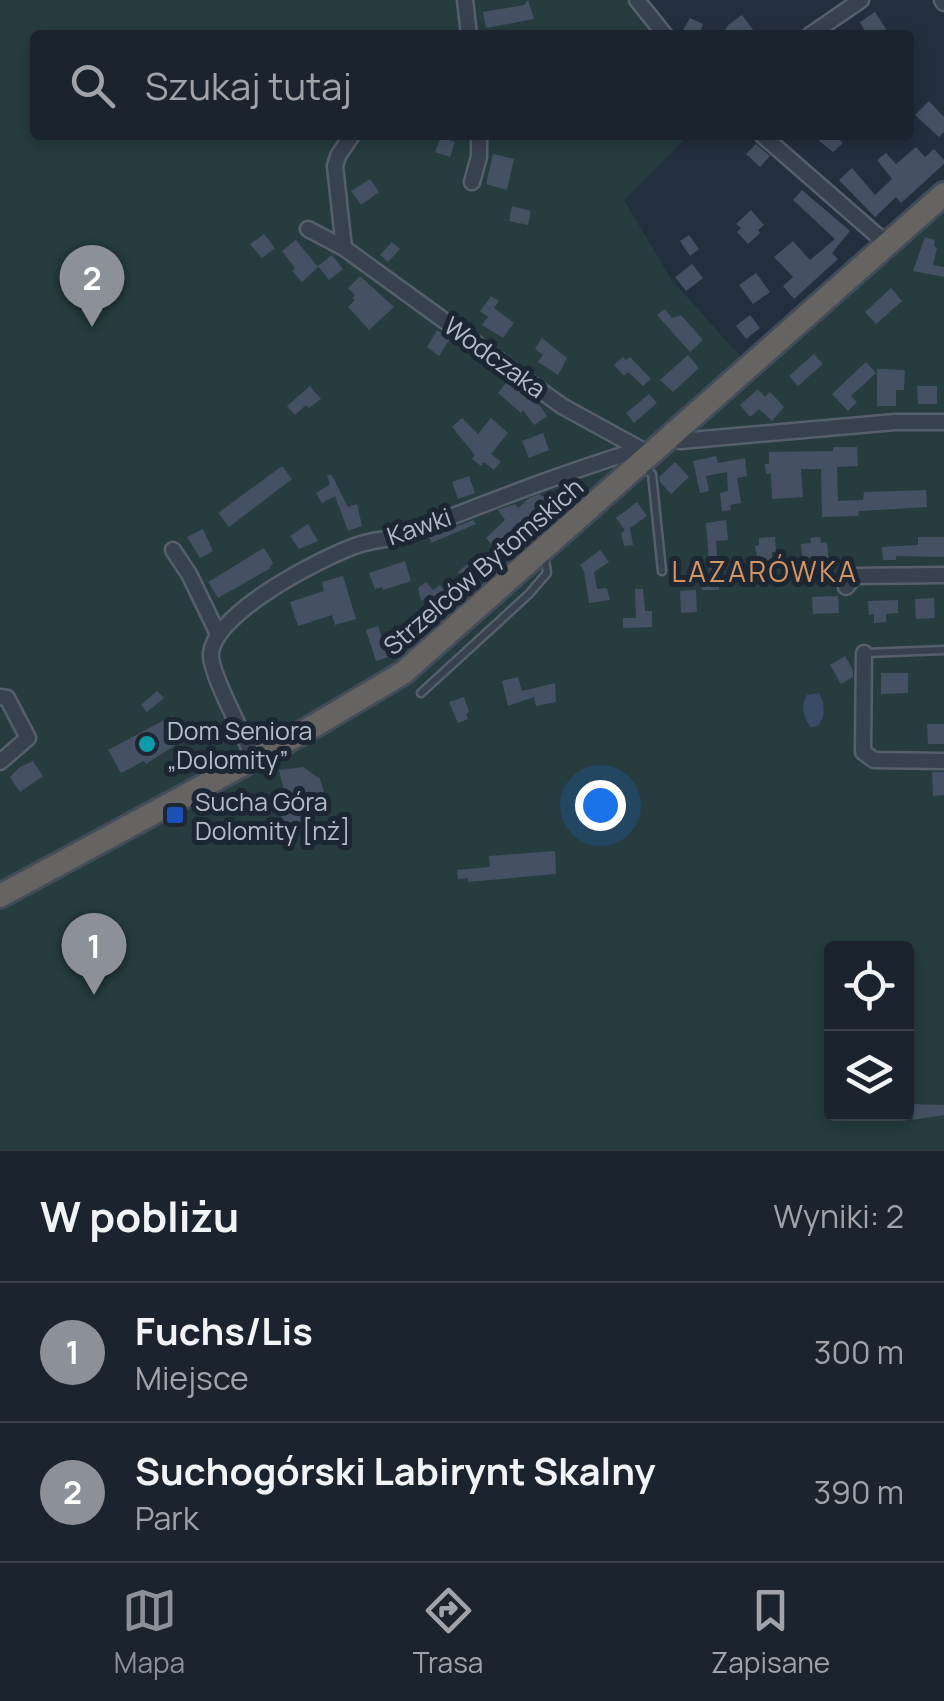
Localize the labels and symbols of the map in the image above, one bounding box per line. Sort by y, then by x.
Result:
pin: 2 [59,245,124,327]
street label: Wodczaka [437,308,553,406]
street label: Strzelców Bytomskich [376,469,590,663]
street label: Kawki [382,499,456,553]
district label: LAZARÓWKA [671,552,859,590]
place label: Dom Seniora „Dolomity” [167,713,312,777]
marker: Dom Seniora „Dolomity” [136,733,158,755]
your location [575,780,626,831]
place label: Sucha Góra Dolomity [nż] [195,784,351,848]
marker: Sucha Góra Dolomity [nż] [164,804,186,826]
pin: 1 [62,912,126,995]

